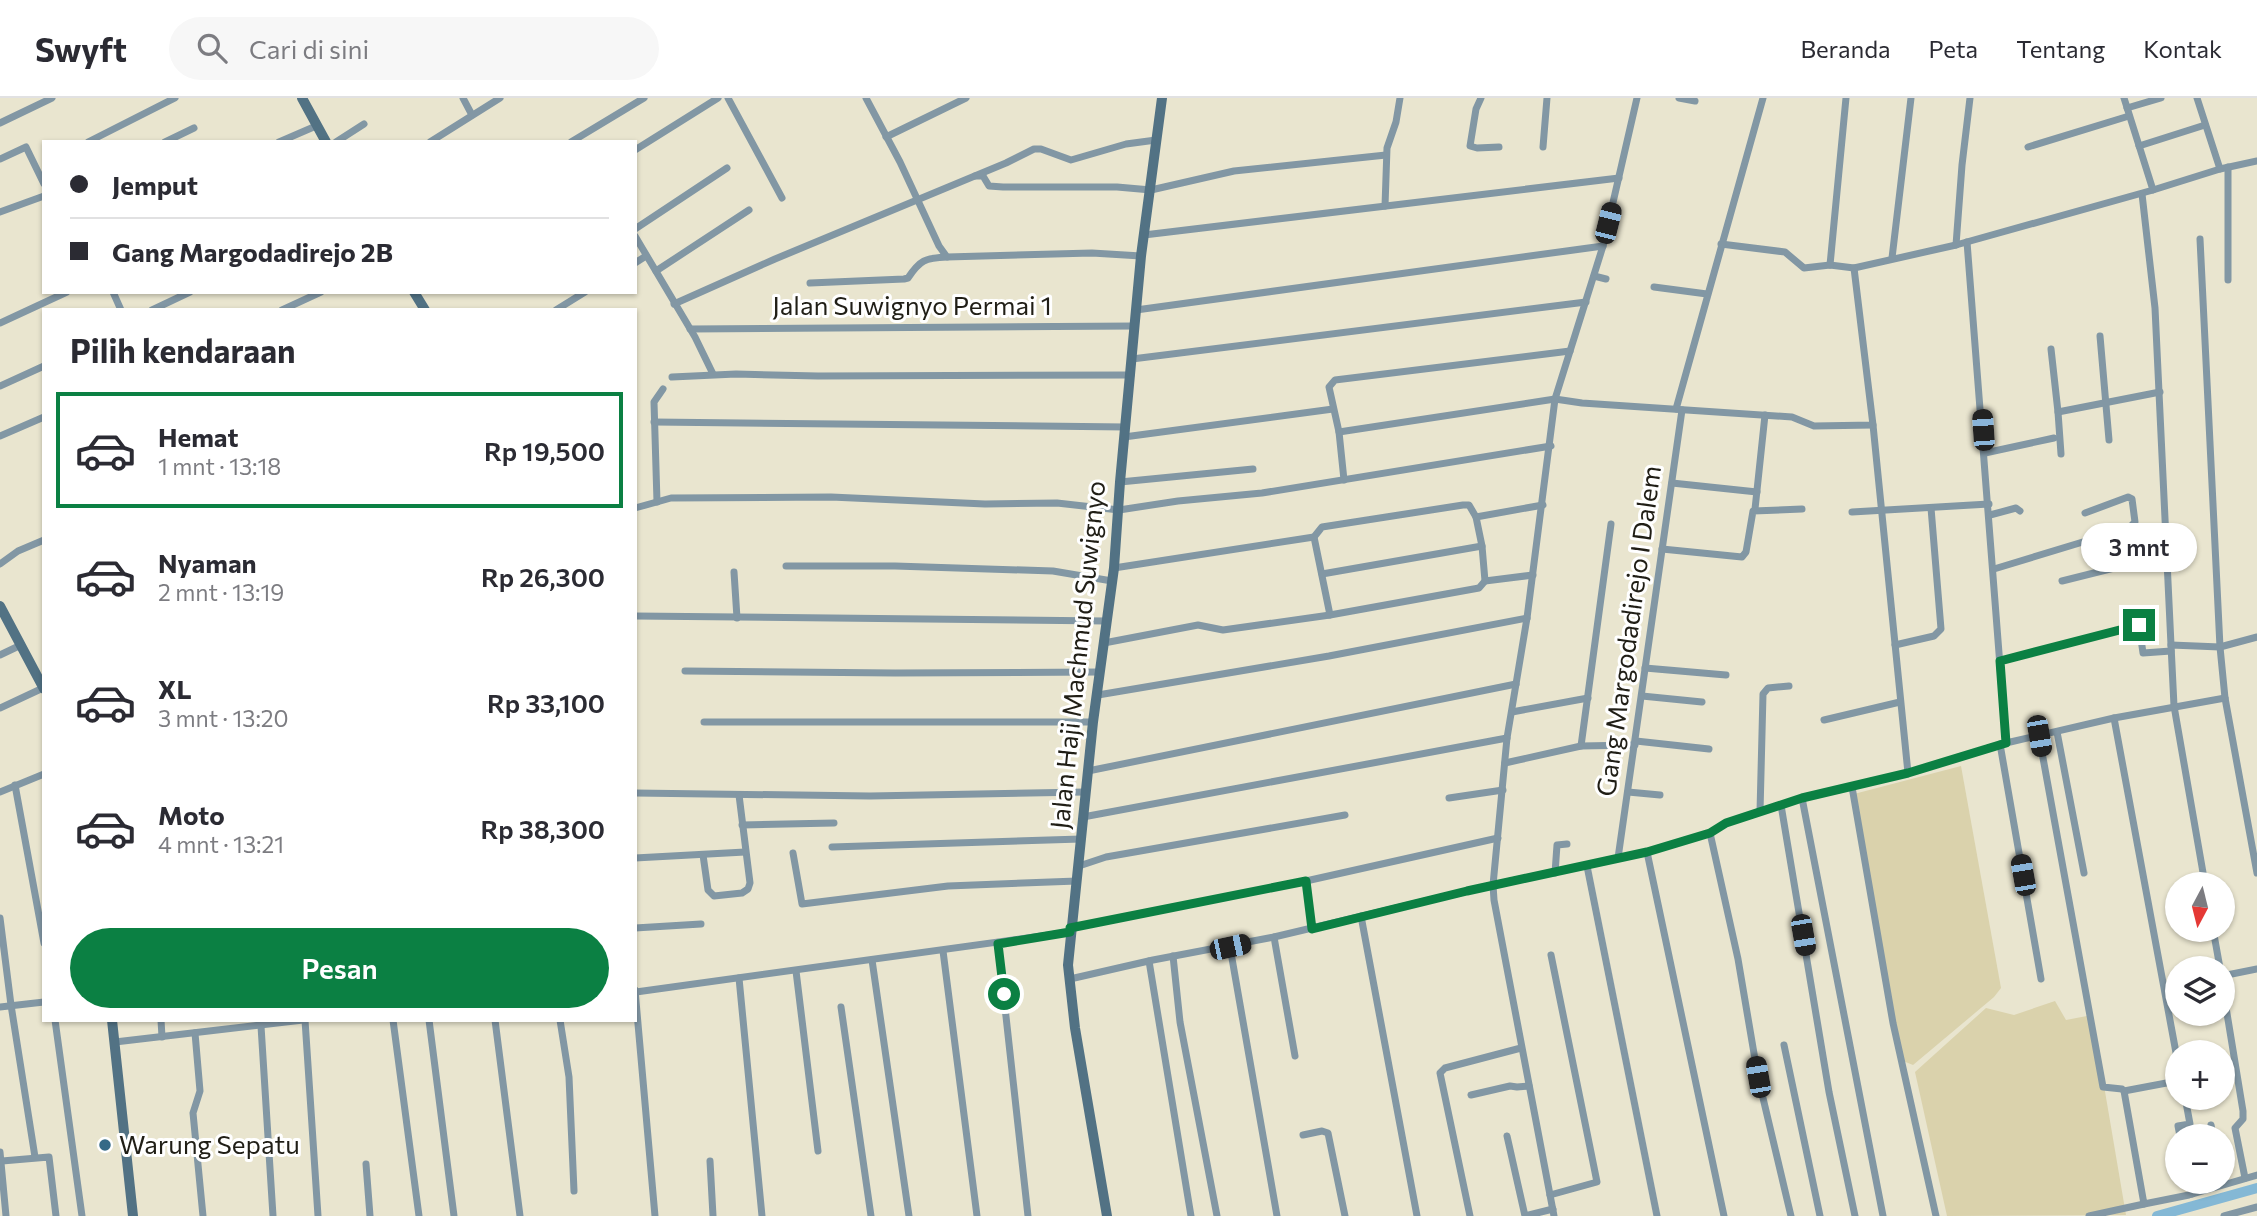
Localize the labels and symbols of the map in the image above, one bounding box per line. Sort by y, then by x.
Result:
car [1593,200,1624,246]
street label: Jalan Suwignyo Permai 1 [772,289,1052,320]
car [1972,408,1995,452]
street label: Gang Margodadirejo I Dalem [1589,463,1666,798]
street label: Jalan Haji Machmud Suwignyo [1043,479,1110,831]
callout: 3 mnt [2081,524,2197,573]
route end [2123,609,2155,641]
car [2026,713,2053,759]
car [2010,852,2037,898]
north arrow [2165,872,2235,942]
car [1790,912,1817,958]
car [1208,932,1253,962]
route start [988,978,1020,1010]
car [1745,1054,1772,1100]
place label: Warung Sepatu [119,1128,300,1159]
marker: Warung Sepatu [97,1137,113,1153]

